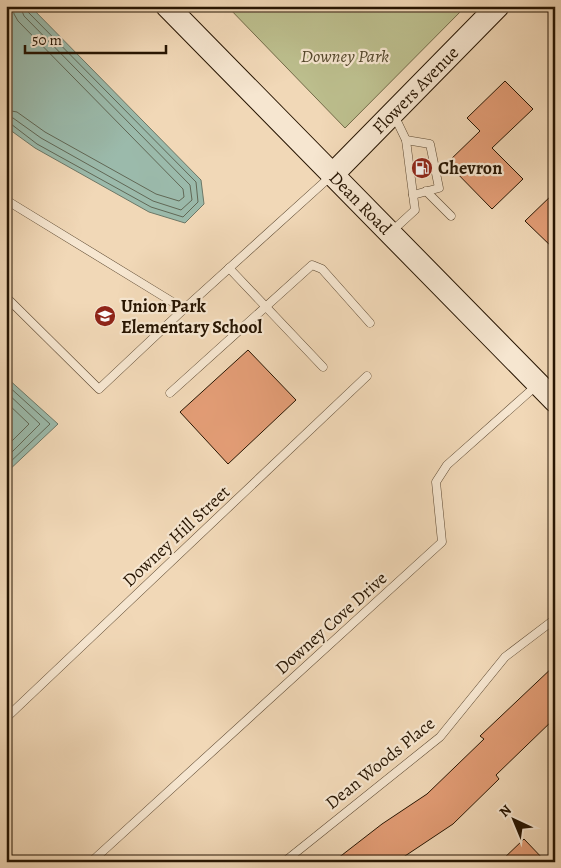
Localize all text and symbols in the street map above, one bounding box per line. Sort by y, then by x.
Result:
scale bar [25,22,166,54]
text: 50 m [32,30,62,50]
street label: Flowers Avenue [367,41,464,139]
park label: Downey Park [301,44,389,68]
fuel station icon: Chevron [410,156,434,180]
place label: Chevron [438,156,502,180]
street label: Dean Road [324,166,397,240]
place label: Union Park Elementary School [121,294,263,339]
school or university icon: Union Park Elementary School [93,304,117,328]
street label: Downey Hill Street [117,480,235,592]
street label: Downey Cove Drive [270,566,392,680]
street label: Dean Woods Place [320,711,440,815]
north arrow [488,796,538,846]
text: N [495,801,516,821]

